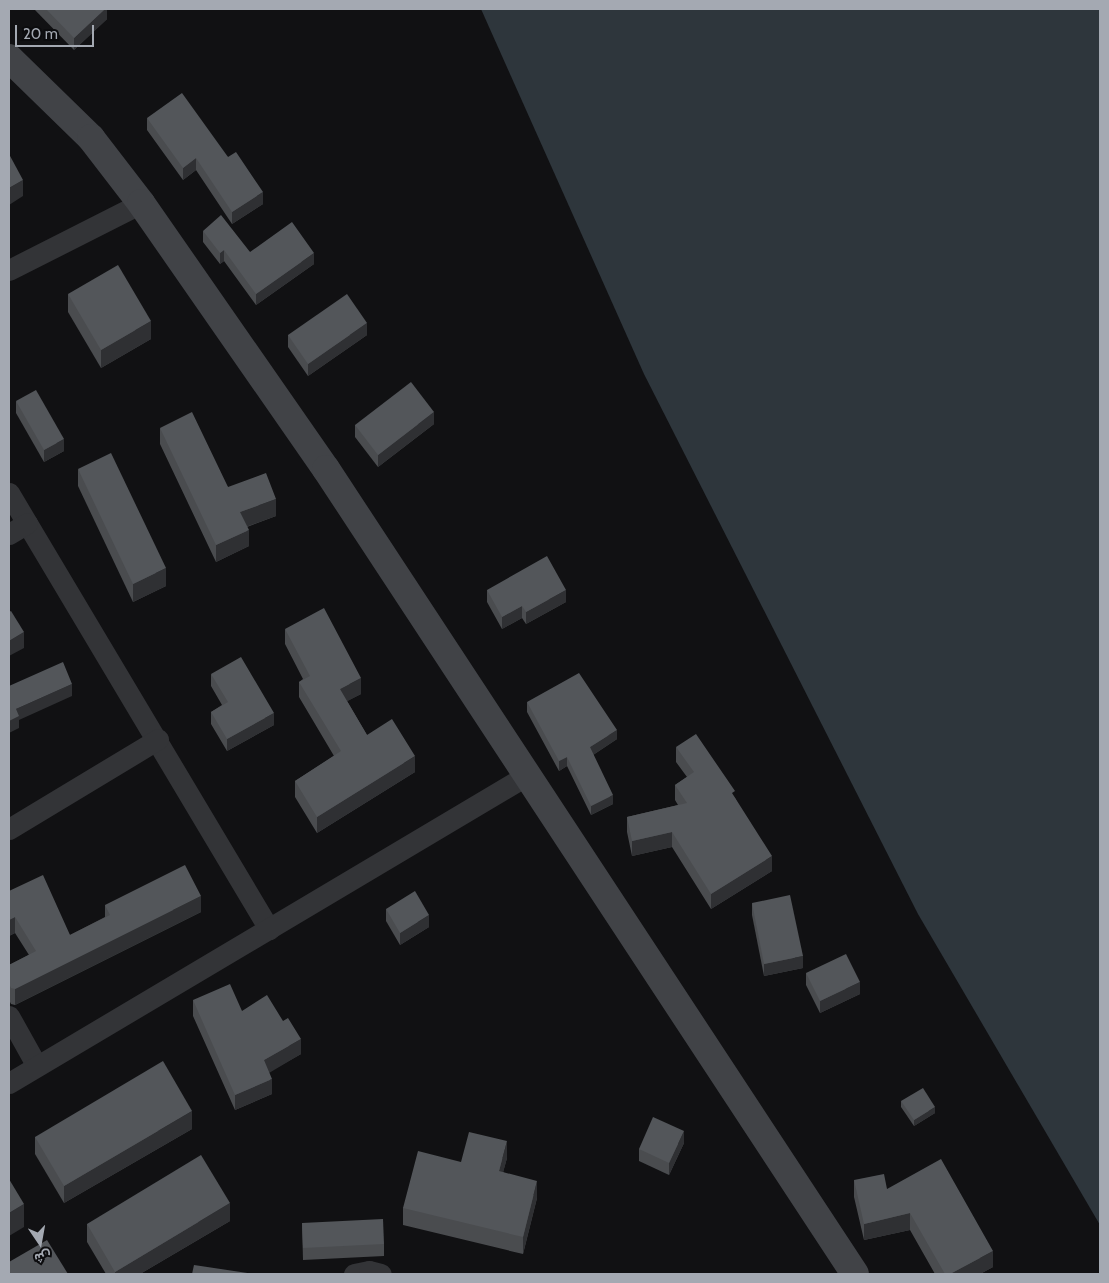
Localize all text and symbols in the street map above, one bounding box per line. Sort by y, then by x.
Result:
scale bar [18,15,96,47]
text: 20 m [23,25,58,43]
north arrow [15,1218,65,1268]
text: ش [33,1247,53,1268]

